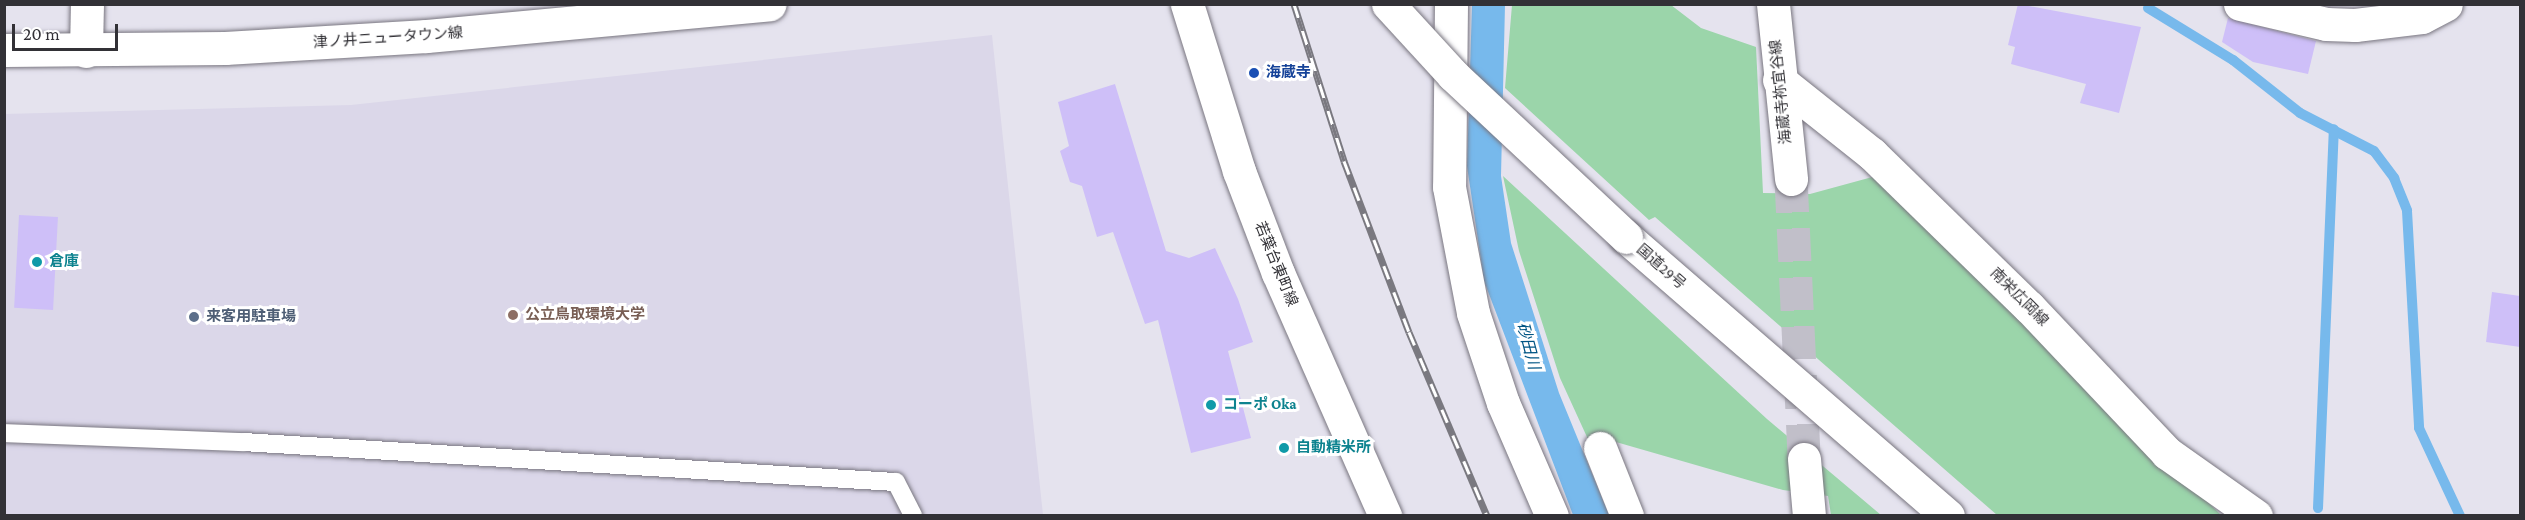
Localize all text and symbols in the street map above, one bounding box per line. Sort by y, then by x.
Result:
scale bar [15,12,122,50]
text: 20 m [23,24,60,44]
street label: 津ノ井ニュータウン線 [313,24,463,52]
street label: 海蔵寺祢宜谷線 [1767,39,1795,145]
place label: 海蔵寺 [1266,64,1311,82]
marker: 海蔵寺 [1247,66,1261,80]
street label: 若葉台東町線 [1251,219,1301,309]
street label: 国道29号 [1633,241,1689,293]
place label: 倉庫 [49,253,79,271]
marker: 倉庫 [30,255,44,269]
street label: 南栄広岡線 [1986,264,2052,330]
place label: 公立鳥取環境大学 [525,306,645,324]
place label: 来客用駐車場 [206,308,296,326]
marker: 公立鳥取環境大学 [506,308,520,322]
marker: 来客用駐車場 [187,310,201,324]
water label: 砂田川 [1513,320,1543,372]
place label: コーポ Oka [1223,396,1297,414]
marker: コーポ Oka [1204,398,1218,412]
place label: 自動精米所 [1296,439,1371,457]
marker: 自動精米所 [1277,441,1291,455]

